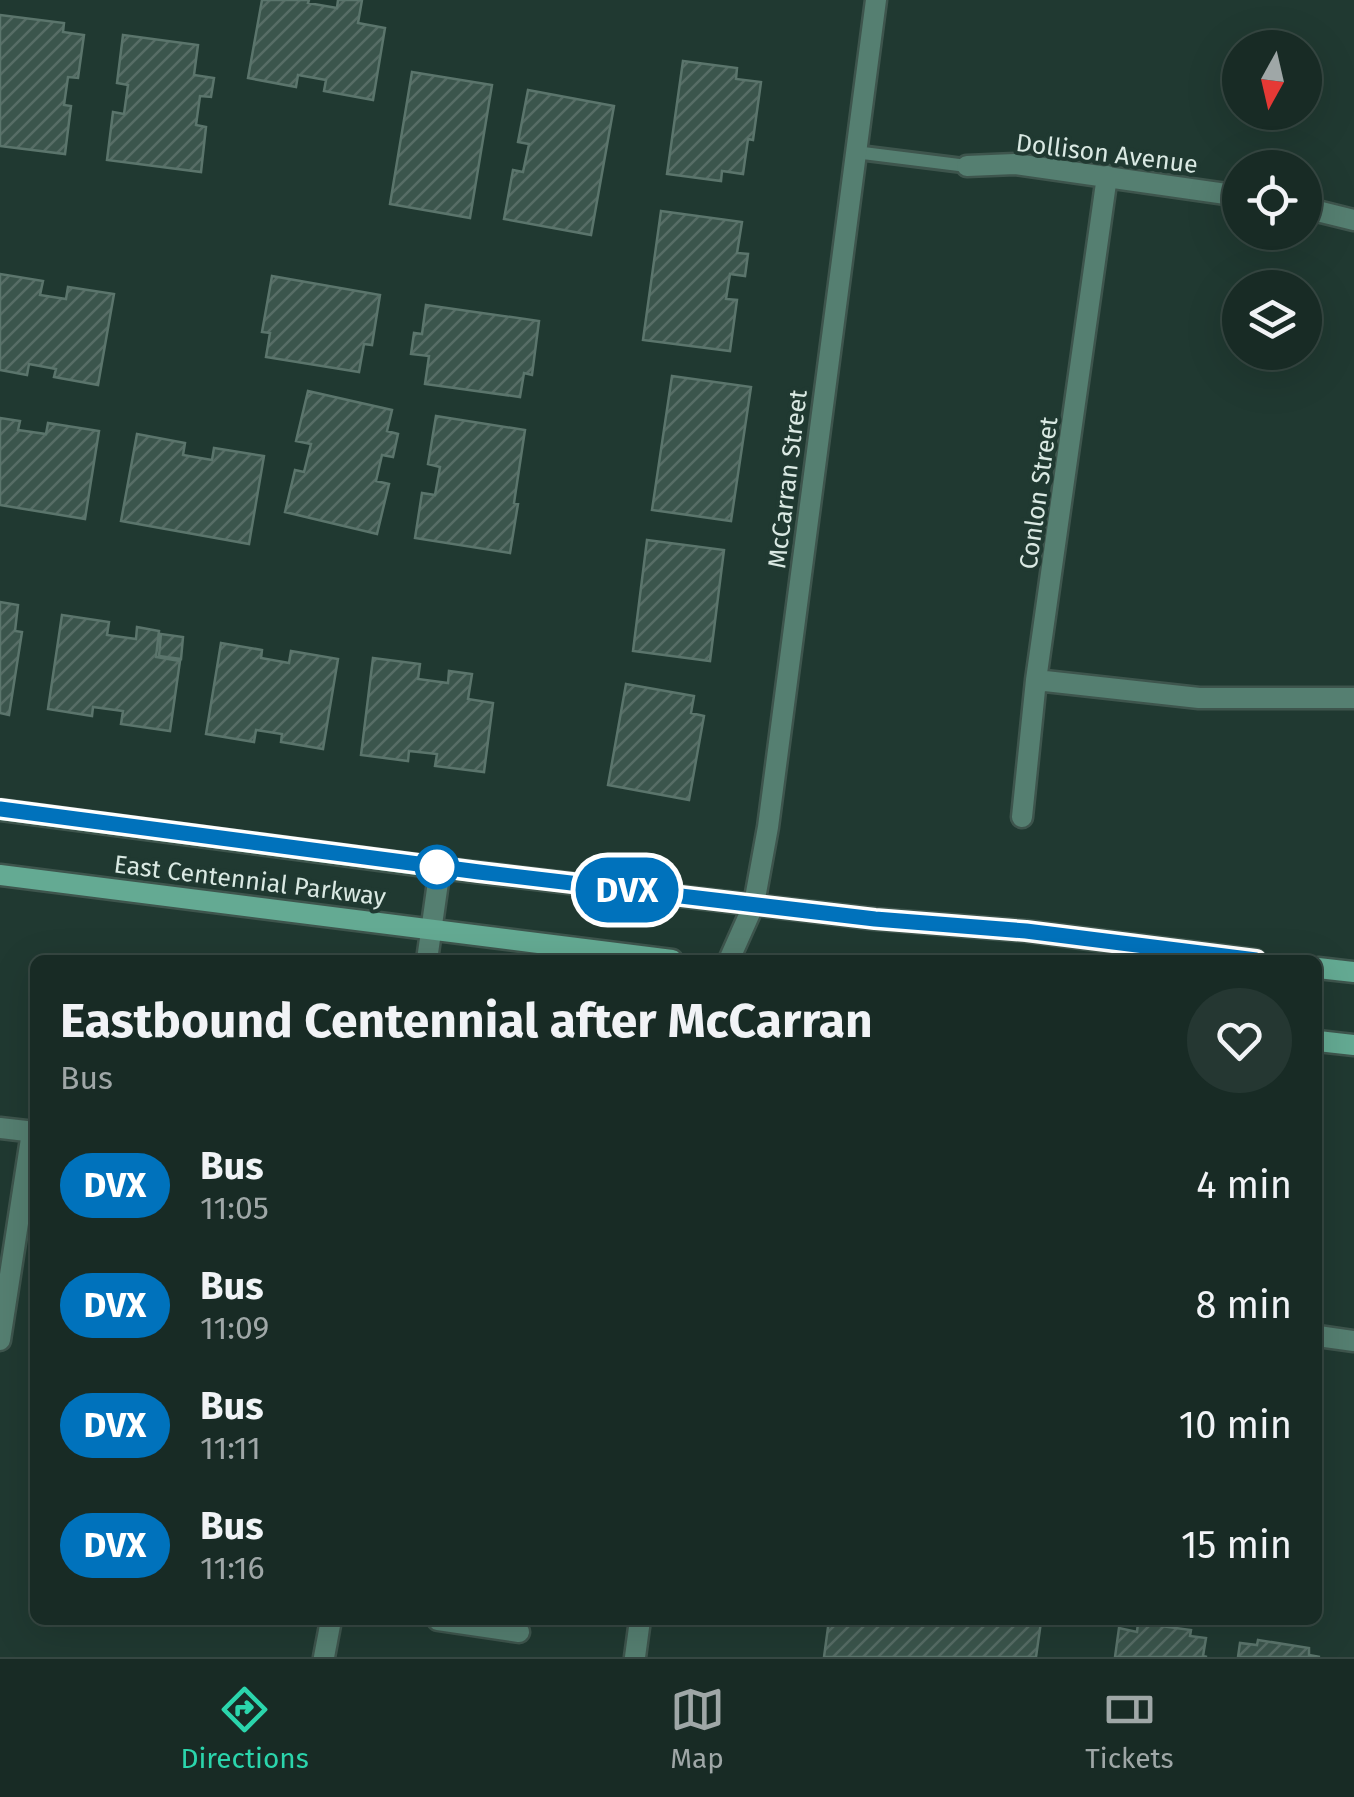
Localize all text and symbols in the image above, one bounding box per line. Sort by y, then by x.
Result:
north arrow [1222,30,1322,130]
map controls [1222,30,1322,370]
street label: Dollison Avenue [1014,128,1199,180]
button: locate [1222,150,1322,250]
button: layers [1222,270,1322,370]
street label: McCarran Street [762,387,814,570]
street label: Conlon Street [1013,414,1065,571]
unlabelled marker [416,846,458,888]
street label: East Centennial Parkway [112,849,388,913]
line badge: DVX [570,858,684,922]
text: DVX [596,869,658,911]
button: heart [1187,988,1292,1093]
text: Eastbound Centennial after McCarran [60,992,873,1050]
text: Bus [60,1059,113,1097]
text: Bus [200,1143,264,1189]
text: 4 min [1196,1162,1292,1208]
text: DVX [84,1164,146,1206]
text: 11:05 [200,1189,269,1227]
text: Bus [200,1263,264,1309]
text: 8 min [1195,1282,1292,1328]
text: DVX [84,1284,146,1326]
text: 11:09 [200,1309,269,1347]
text: Bus [200,1383,264,1429]
text: 10 min [1179,1402,1292,1448]
text: DVX [84,1404,146,1446]
text: 11:11 [200,1429,261,1467]
text: Bus [200,1503,264,1549]
text: 15 min [1181,1522,1292,1568]
text: DVX [84,1524,146,1566]
text: 11:16 [200,1549,265,1587]
tab: Directions [180,1682,309,1775]
tab: Map [670,1682,725,1775]
tab: Tickets [1085,1682,1174,1775]

